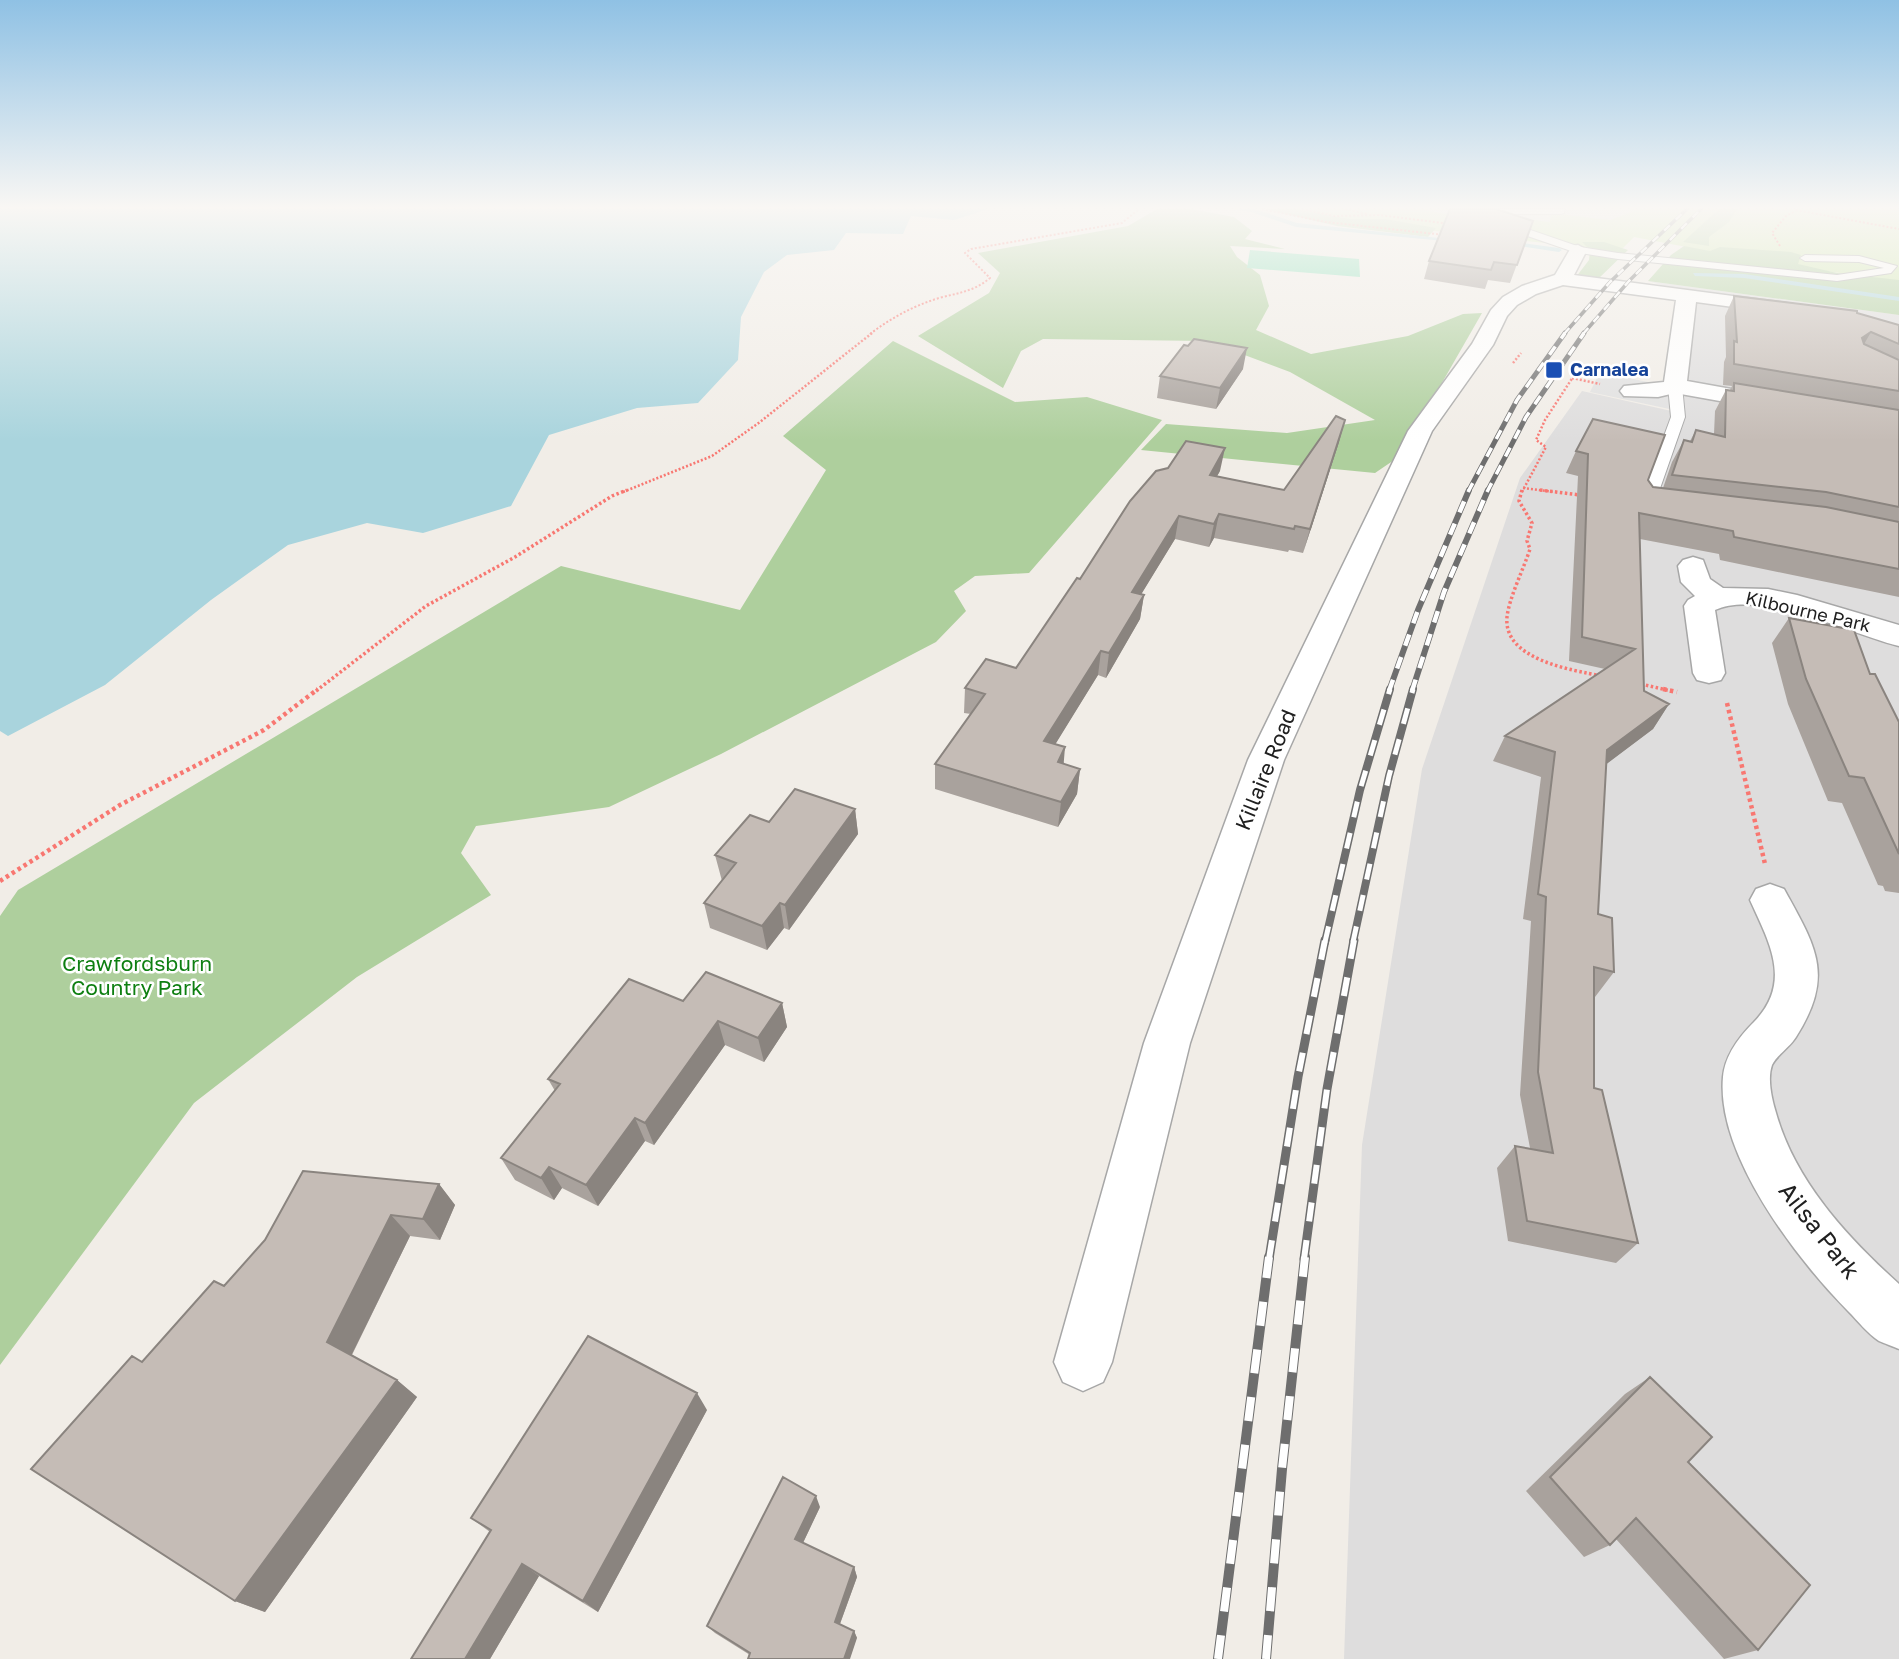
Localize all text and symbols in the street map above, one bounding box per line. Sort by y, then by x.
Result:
place label: Carnalea [1570,358,1649,380]
marker: Carnalea [1544,360,1564,380]
street label: Kilbourne Park [1744,586,1873,636]
street label: Killaire Road [1229,705,1301,834]
park label: Crawfordsburn Country Park [62,950,212,1000]
street label: Ailsa Park [1774,1176,1867,1284]

